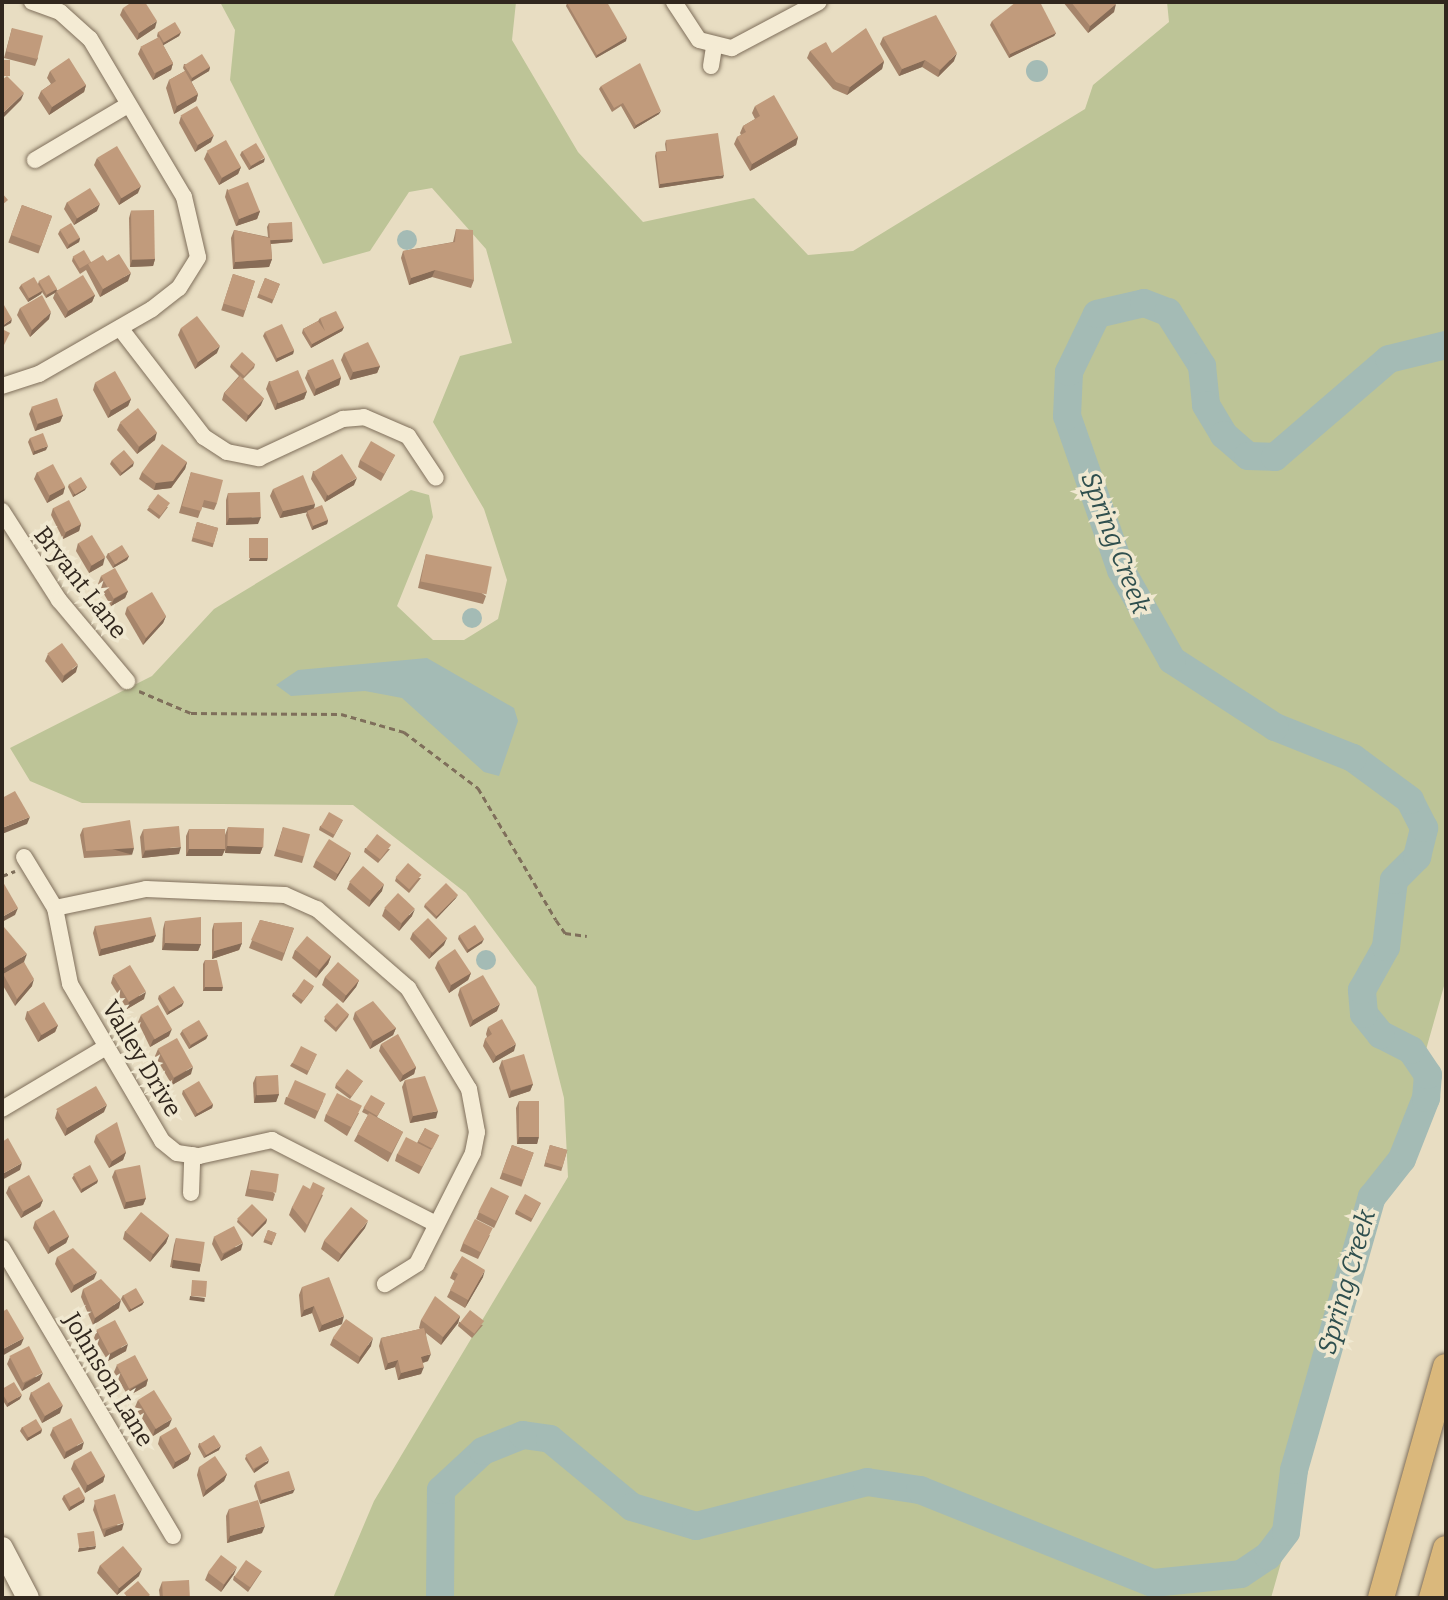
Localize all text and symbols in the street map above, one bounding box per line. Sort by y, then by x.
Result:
water label: Spring Creek [1074,468,1156,618]
street label: Bryant Lane [27,521,133,645]
street label: Valley Drive [95,996,187,1122]
water label: Spring Creek [1311,1206,1383,1358]
street label: Johnson Lane [57,1308,159,1452]

